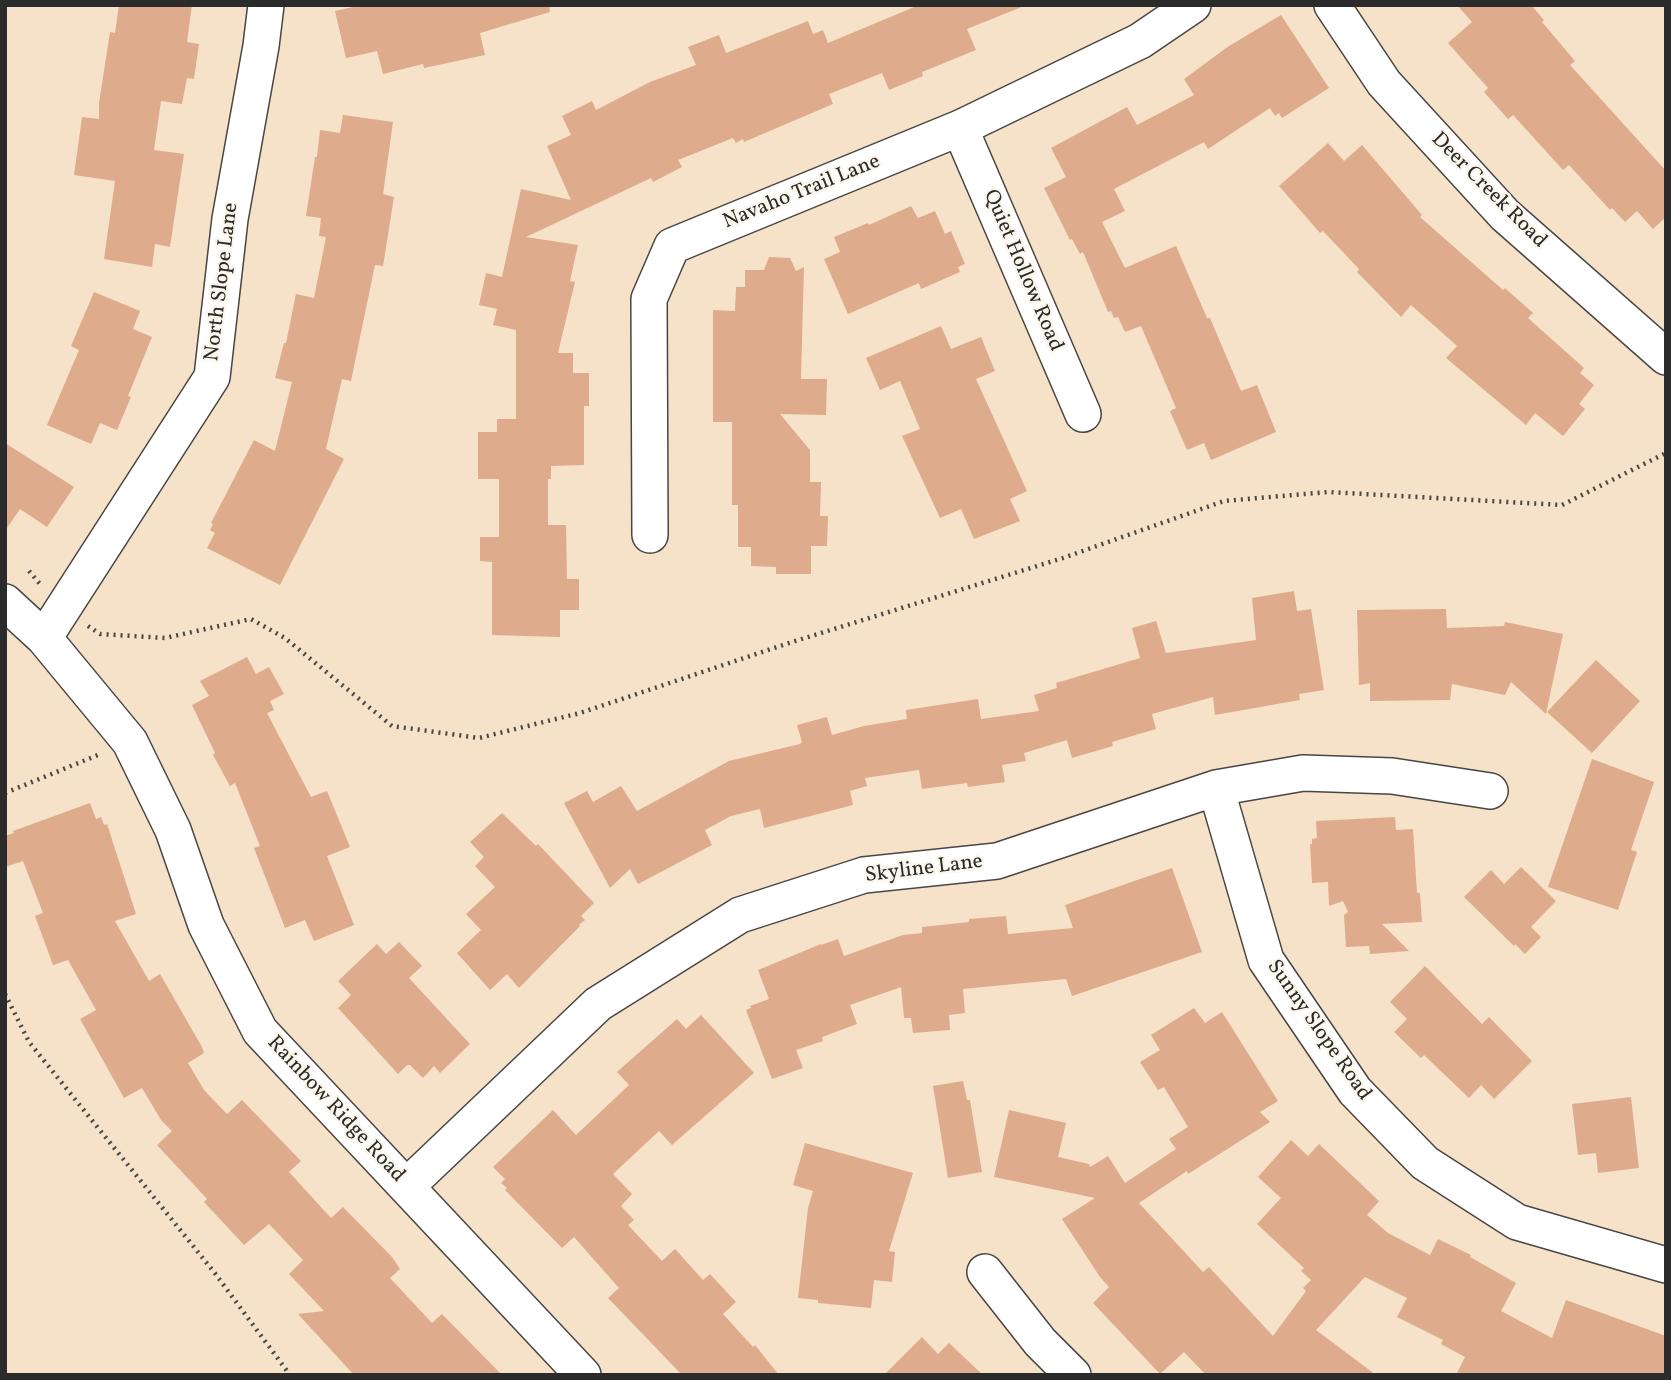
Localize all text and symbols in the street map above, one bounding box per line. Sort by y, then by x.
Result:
street label: Deer Creek Road [1425,128,1551,254]
street label: Navaho Trail Lane [720,150,884,236]
street label: Quiet Hollow Road [977,186,1067,356]
street label: North Slope Lane [201,201,245,363]
street label: Skyline Lane [864,850,984,890]
street label: Sunny Slope Road [1260,956,1376,1106]
street label: Rainbow Ridge Road [261,1031,409,1189]

